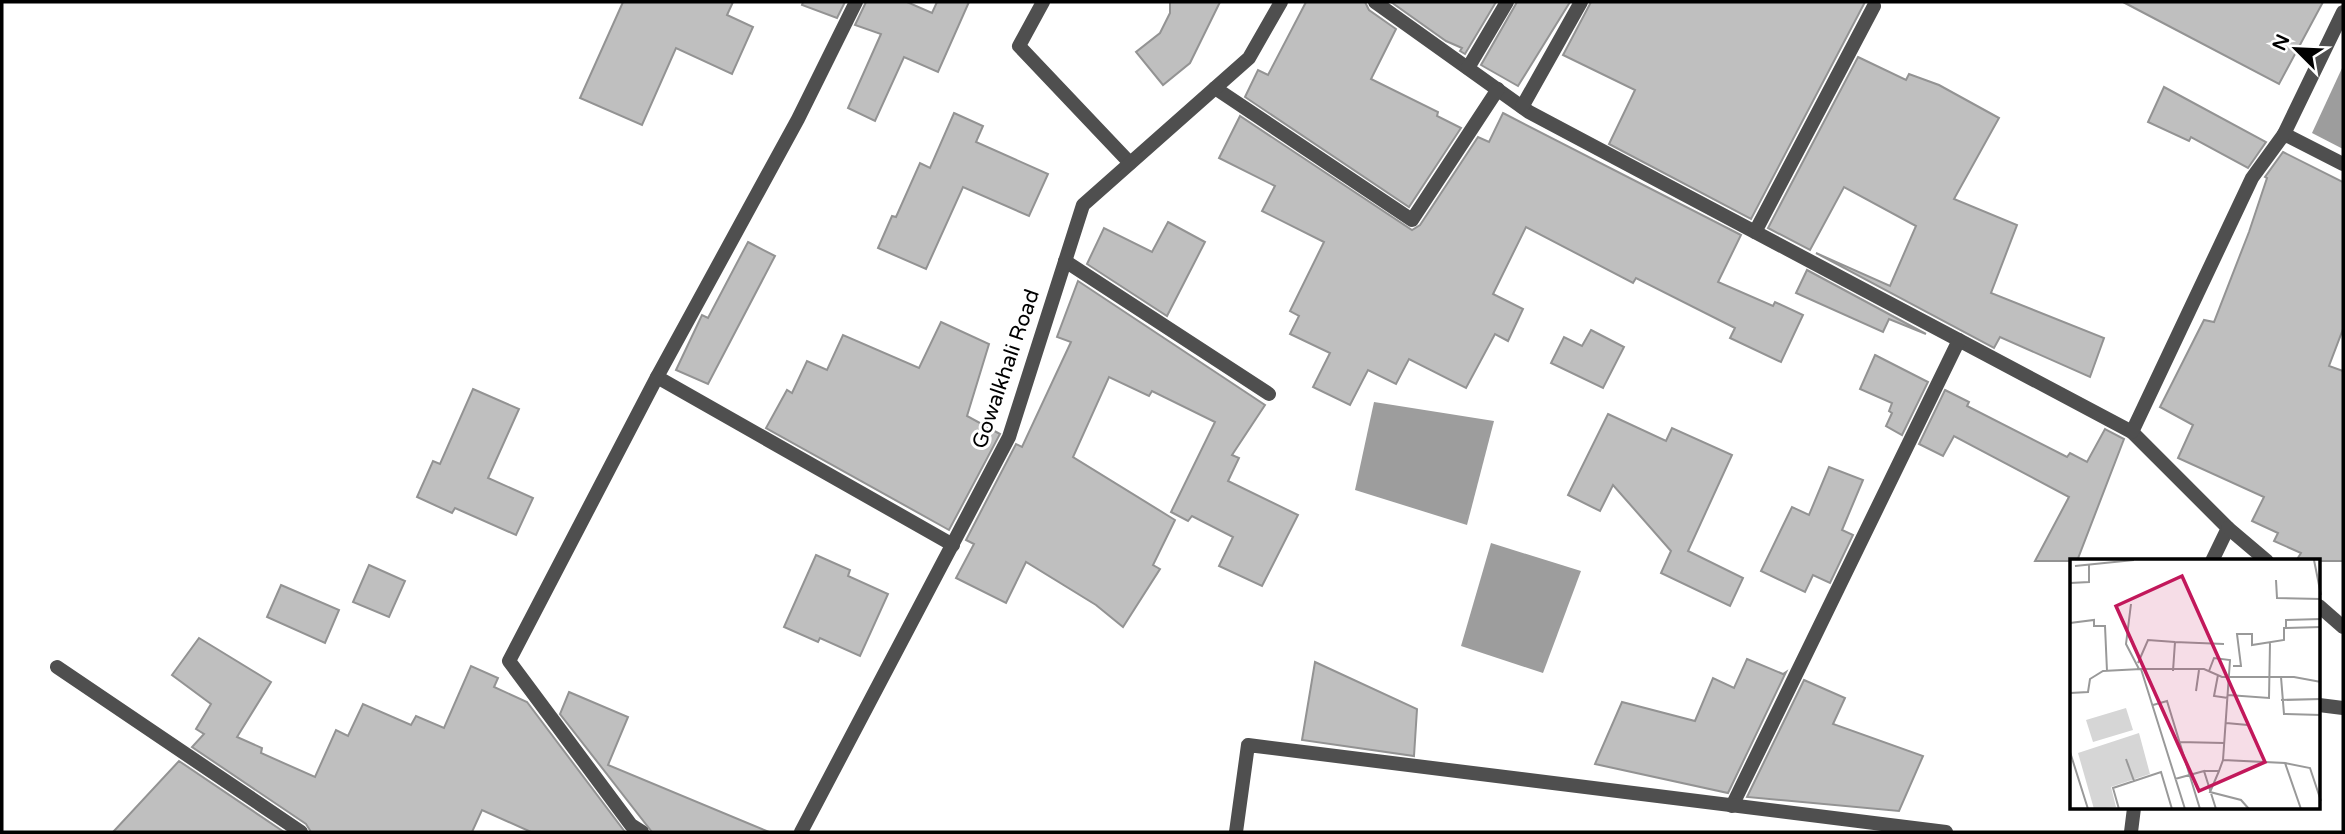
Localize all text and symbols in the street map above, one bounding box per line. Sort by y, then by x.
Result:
north arrow [2261,14,2331,84]
text: N [2268,31,2295,54]
street label: Gowalkhali Road [967,286,1045,452]
inset map [2070,559,2320,810]

